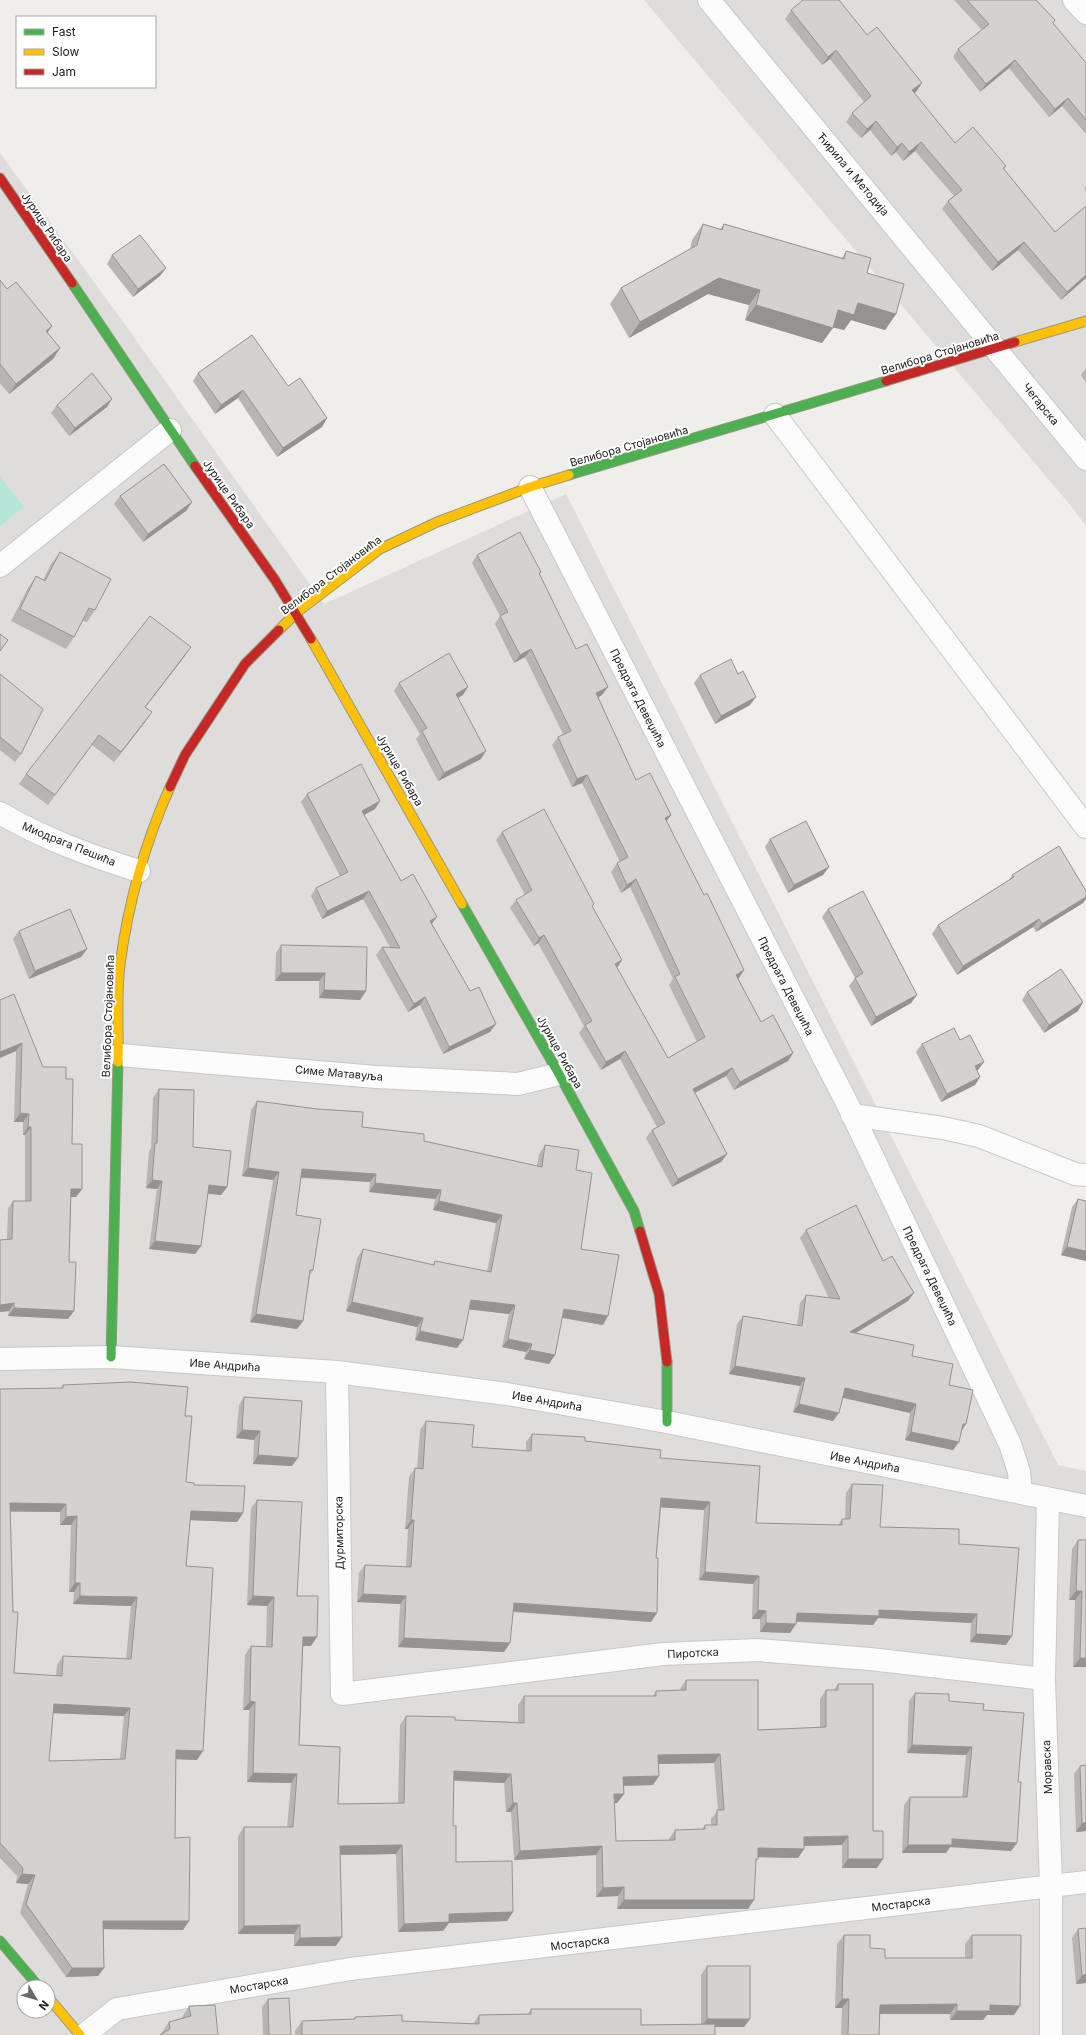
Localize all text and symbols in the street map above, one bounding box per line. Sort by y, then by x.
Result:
legend [16,16,156,88]
text: Fast [52,24,76,39]
text: Slow [52,44,80,59]
text: Jam [52,64,76,79]
street label: Ћирила и Методија [814,129,892,219]
street label: Јурице Рибара [19,189,75,265]
street label: Велибора Стојановића [879,328,1001,378]
street label: Чегарска [1020,380,1062,428]
street label: Велибора Стојановића [568,422,690,470]
street label: Јурице Рибара [200,457,258,531]
street label: Велибора Стојановића [278,533,384,617]
street label: Предрага Девеџића [607,646,669,750]
street label: Јурице Рибара [374,731,426,809]
street label: Миодрага Пешића [20,819,118,869]
street label: Предрага Девеџића [755,934,817,1038]
street label: Велибора Стојановића [99,954,117,1078]
street label: Јурице Рибара [534,1013,586,1091]
street label: Симе Матавуља [294,1062,384,1084]
street label: Предрага Девеџића [900,1224,960,1328]
street label: Иве Андрића [189,1356,261,1374]
street label: Иве Андрића [511,1388,583,1414]
street label: Иве Андрића [829,1448,901,1476]
street label: Дурмиторска [331,1496,347,1570]
street label: Пиротска [667,1645,719,1661]
street label: Моравска [1039,1740,1055,1794]
street label: Мостарска [871,1893,931,1915]
street label: Мостарска [550,1932,610,1954]
street label: Мостарска [229,1973,289,1997]
north arrow [16,1979,56,2019]
text: N [36,1998,52,2013]

